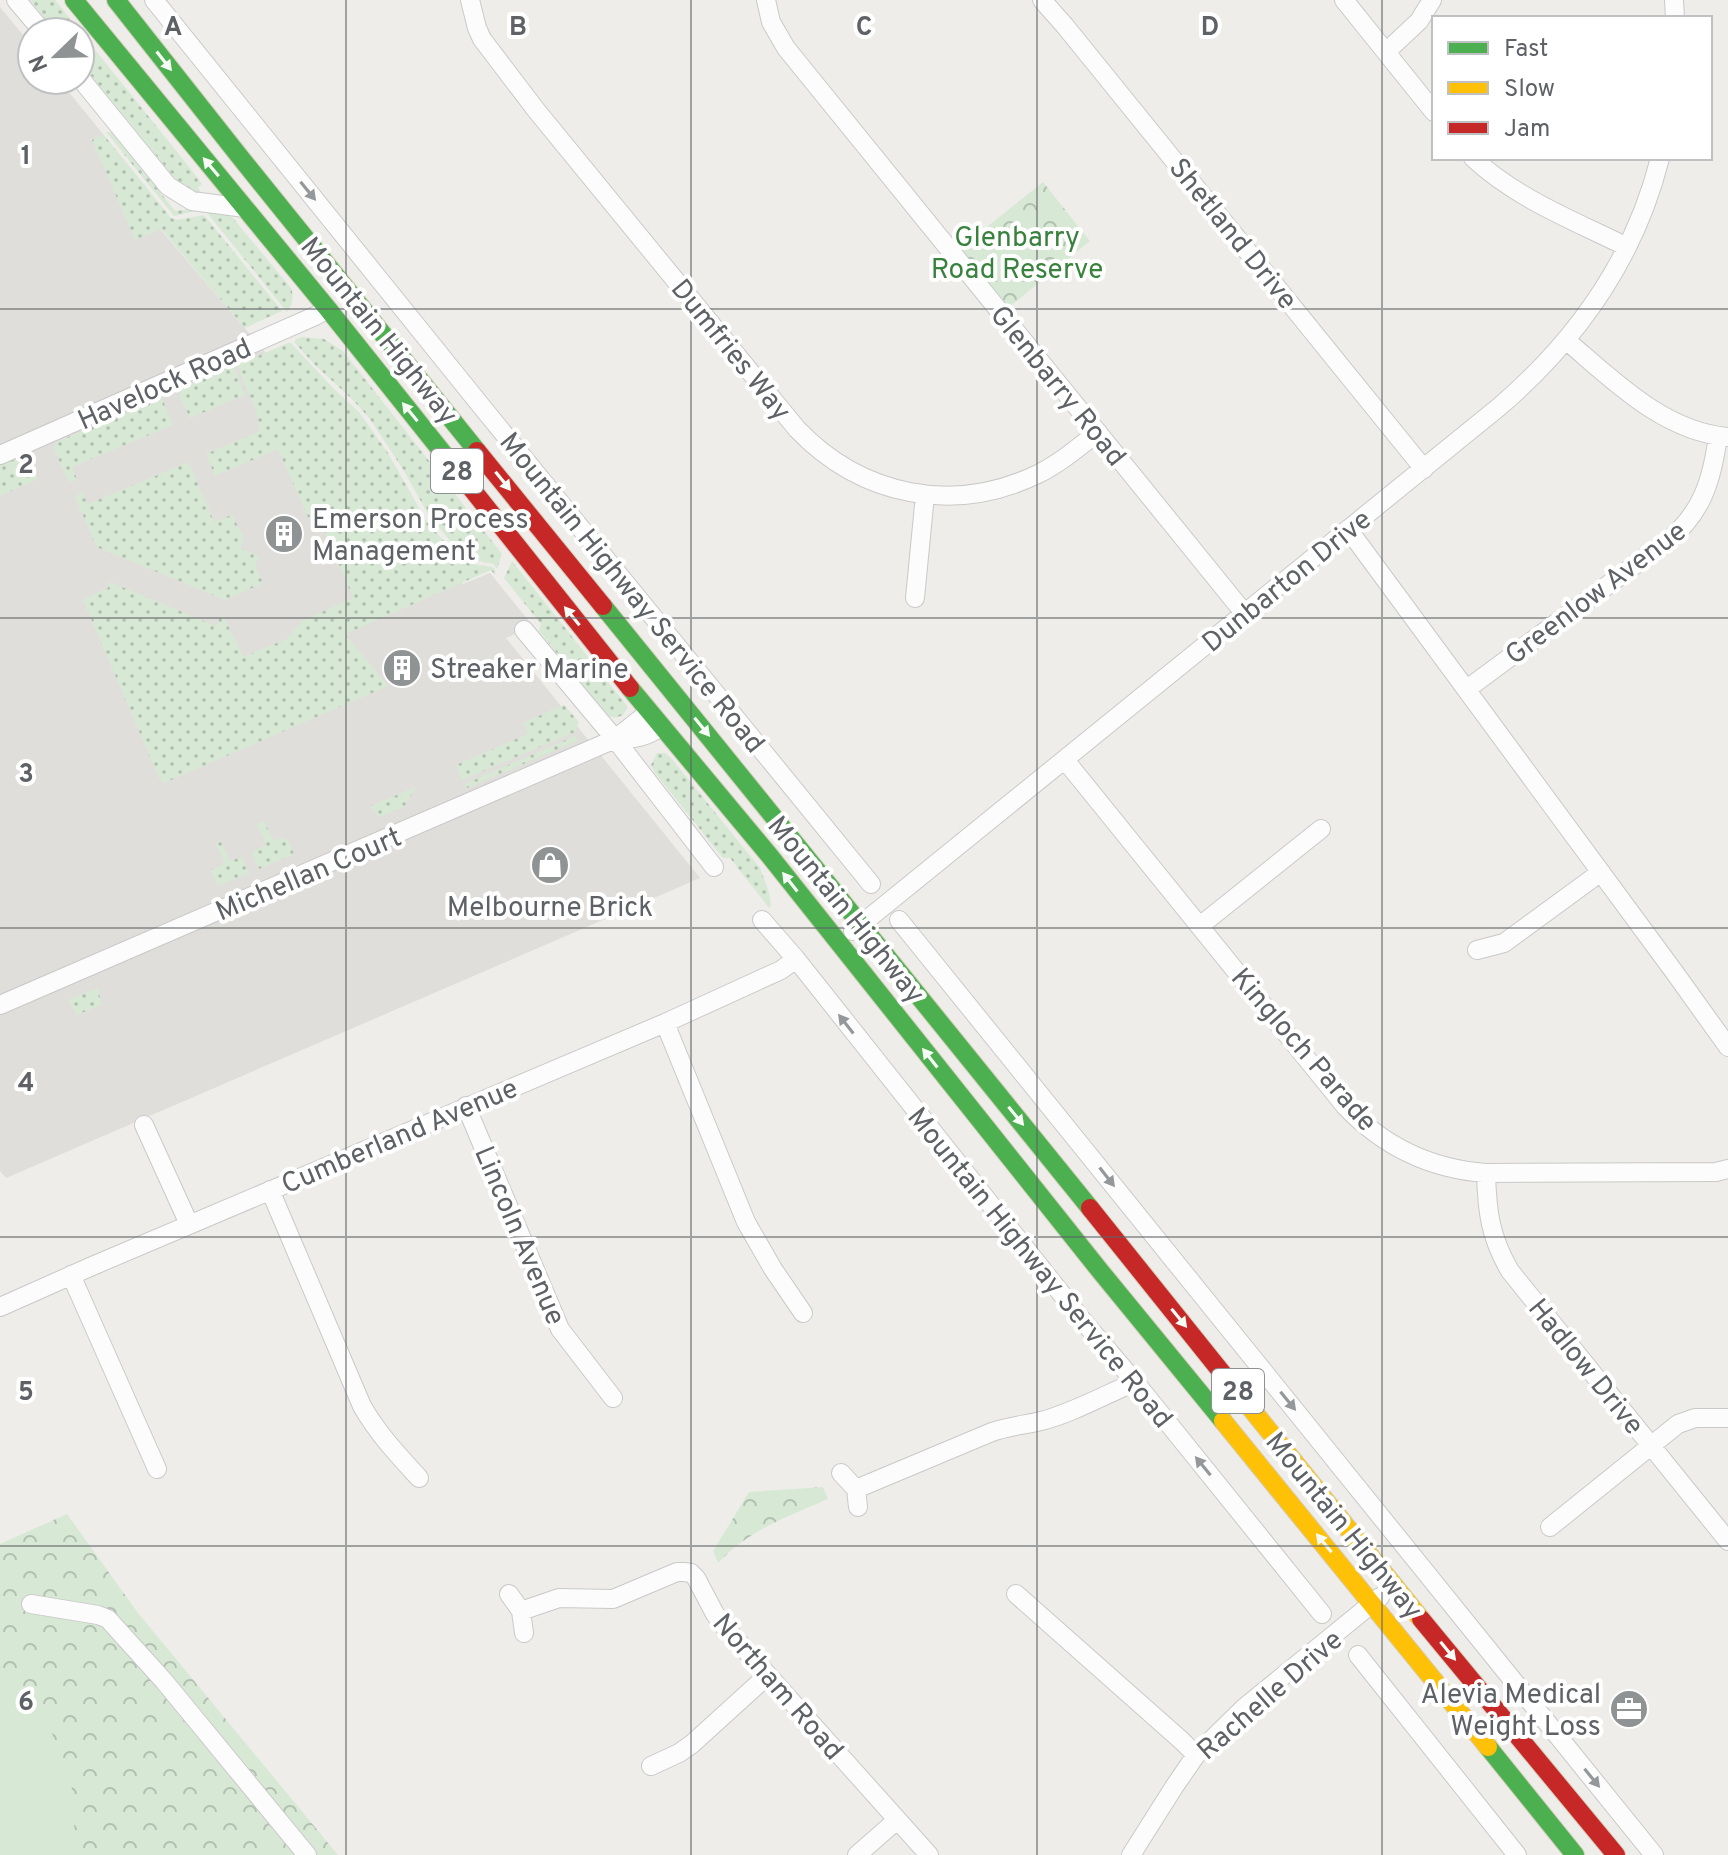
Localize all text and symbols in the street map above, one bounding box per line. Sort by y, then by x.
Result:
text: A [164,12,182,45]
text: B [509,12,527,45]
text: C [856,12,872,45]
text: D [1201,12,1219,45]
north arrow [16,16,96,96]
legend [1432,16,1712,160]
text: Fast [1504,35,1548,65]
text: N [24,50,55,75]
one-way arrow [155,51,172,71]
text: Slow [1504,75,1555,105]
text: Jam [1504,115,1550,145]
text: 1 [21,141,31,174]
street label: Shetland Drive [1159,152,1304,318]
one-way arrow [204,157,220,177]
one-way arrow [300,181,317,202]
park label: Glenbarry Road Reserve [931,221,1103,289]
street label: Mountain Highway [291,231,464,433]
street label: Dumfries Way [661,273,798,429]
street label: Glenbarry Road [981,299,1133,475]
street label: Havelock Road [73,331,258,440]
one-way arrow [403,402,419,422]
street label: Mountain Highway Service Road [490,426,771,762]
road number: 28 [431,449,483,493]
text: 2 [18,450,34,483]
one-way arrow [494,471,511,491]
place label: Emerson Process Management [312,503,529,571]
street label: Dunbarton Drive [1196,503,1380,662]
building icon: Emerson Process Management [263,513,305,555]
street label: Greenlow Avenue [1499,514,1695,674]
one-way arrow [565,606,581,626]
building icon: Streaker Marine [381,647,423,689]
place label: Streaker Marine [430,653,629,689]
one-way arrow [693,717,710,737]
text: 3 [18,759,34,792]
street label: Mountain Highway [758,810,931,1012]
street label: Michellan Court [211,820,408,931]
shop icon: Melbourne Brick [529,844,571,886]
one-way arrow [782,872,799,892]
place label: Melbourne Brick [447,891,653,927]
street label: Kingloch Parade [1222,962,1384,1140]
one-way arrow [839,1014,855,1034]
one-way arrow [923,1048,939,1069]
text: 4 [18,1068,34,1101]
street label: Cumberland Avenue [276,1072,524,1204]
street label: Mountain Highway Service Road [898,1101,1179,1437]
one-way arrow [1007,1106,1023,1126]
street label: Lincoln Avenue [464,1141,572,1331]
one-way arrow [1099,1166,1116,1187]
street label: Hadlow Drive [1519,1292,1651,1443]
one-way arrow [1170,1308,1187,1328]
road number: 28 [1212,1369,1264,1413]
text: 5 [18,1377,34,1410]
one-way arrow [1279,1391,1296,1411]
street label: Mountain Highway [1256,1426,1429,1628]
one-way arrow [1195,1456,1212,1476]
one-way arrow [1316,1533,1332,1553]
street label: Northam Road [703,1607,850,1769]
street label: Rachelle Drive [1191,1623,1351,1769]
one-way arrow [1439,1641,1456,1661]
place label: Alevia Medical Weight Loss [1421,1678,1601,1746]
text: 6 [18,1687,34,1720]
office icon: Alevia Medical Weight Loss [1608,1688,1650,1730]
one-way arrow [1583,1768,1599,1788]

